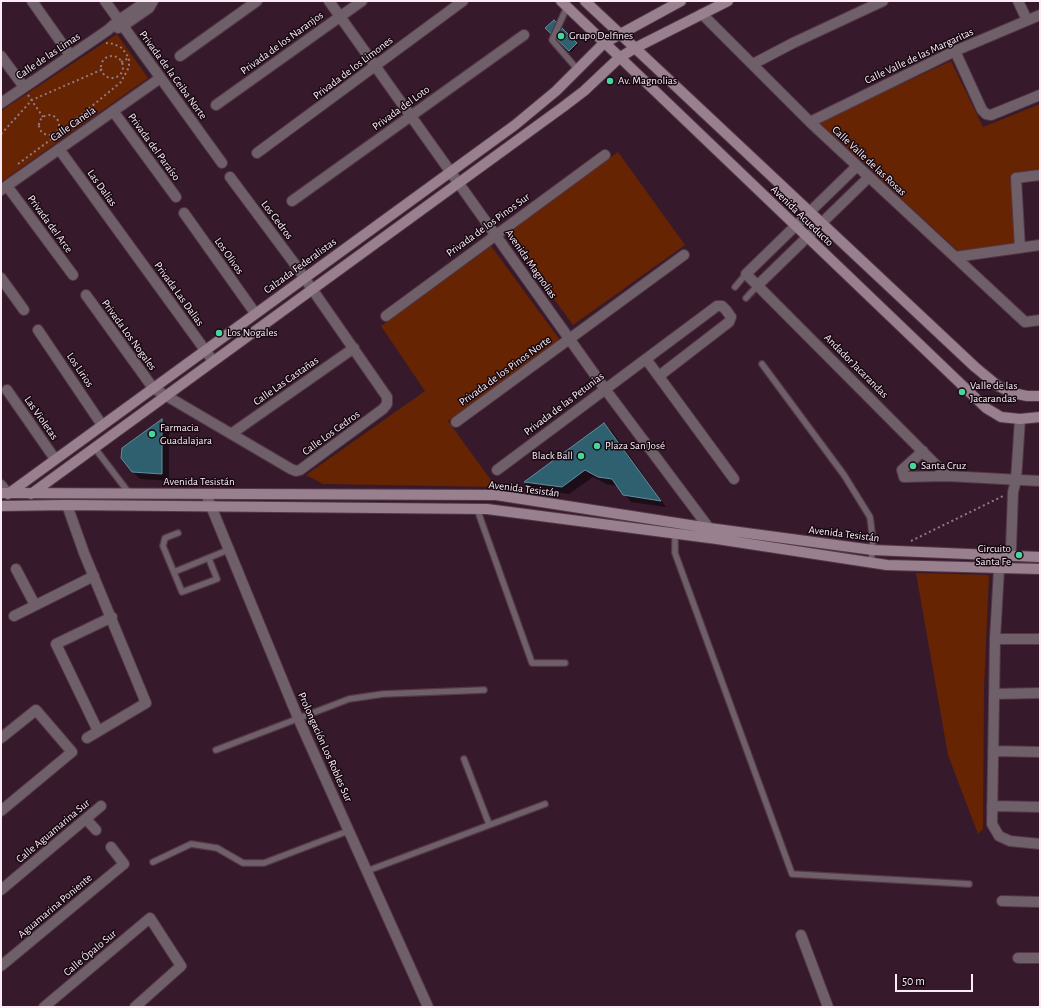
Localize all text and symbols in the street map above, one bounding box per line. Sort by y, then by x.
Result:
street label: Privada de los Naranjos [238,8,326,78]
street label: Calle Valle de las Margaritas [862,25,976,87]
street label: Privada de la Ceiba Norte [136,28,210,122]
place label: Grupo Delfines [569,29,633,43]
street label: Calle de las Limas [13,30,83,82]
marker: Grupo Delfines [556,31,566,41]
street label: Privada de los Limones [310,34,396,102]
place label: Av. Magnolias [618,74,677,88]
marker: Av. Magnolias [605,76,615,86]
street label: Privada del Loto [370,83,432,133]
street label: Calle Canela [48,104,98,144]
street label: Privada del Paraíso [125,111,183,183]
street label: Calle Valle de las Rosas [829,123,909,199]
street label: Las Dalias [84,167,120,209]
street label: Avenida Acueducto [768,183,836,249]
street label: Privada de los Pinos Sur [444,190,532,260]
street label: Privada del Arce [25,192,75,256]
street label: Los Cedros [258,198,296,242]
street label: Avenida Magnolias [502,227,560,301]
street label: Los Olivos [212,235,246,277]
street label: Calzada Federalistas [261,235,339,297]
street label: Privada Las Dalias [151,259,207,329]
street label: Privada Los Nogales [99,297,159,373]
place label: Los Nogales [227,326,278,340]
marker: Los Nogales [214,328,224,338]
street label: Andador Jacarandas [821,331,891,401]
street label: Privada de los Pinos Norte [456,333,554,409]
street label: Los Lirios [64,350,96,390]
street label: Calle Las Castañas [251,354,321,408]
street label: Privada de las Petunias [521,370,607,438]
place label: Valle de las Jacarandas [970,379,1017,405]
marker: Valle de las Jacarandas [957,387,967,397]
street label: Las Violetas [21,394,61,442]
street label: Calle Los Cedros [300,408,362,458]
place label: Farmacia Guadalajara [160,421,212,447]
marker: Farmacia Guadalajara [147,429,157,439]
place label: Plaza San José [605,439,665,453]
marker: Plaza San José [592,441,602,451]
place label: Black Ball [532,449,573,463]
marker: Black Ball [576,451,586,461]
place label: Santa Cruz [921,459,966,473]
marker: Santa Cruz [908,461,918,471]
street label: Avenida Tesistán [163,475,235,489]
street label: Avenida Tesistán [488,478,560,500]
street label: Avenida Tesistán [808,523,880,545]
place label: Circuito Santa Fe [976,542,1011,568]
marker: Circuito Santa Fe [1014,550,1024,560]
street label: Prolongación Los Robles Sur [295,690,355,804]
street label: Calle Aguamarina Sur [13,796,93,866]
street label: Aguamarina Poniente [15,871,95,941]
street label: Calle Ópalo Sur [61,927,119,979]
scale bar [897,966,975,992]
text: 50 m [902,975,925,987]

